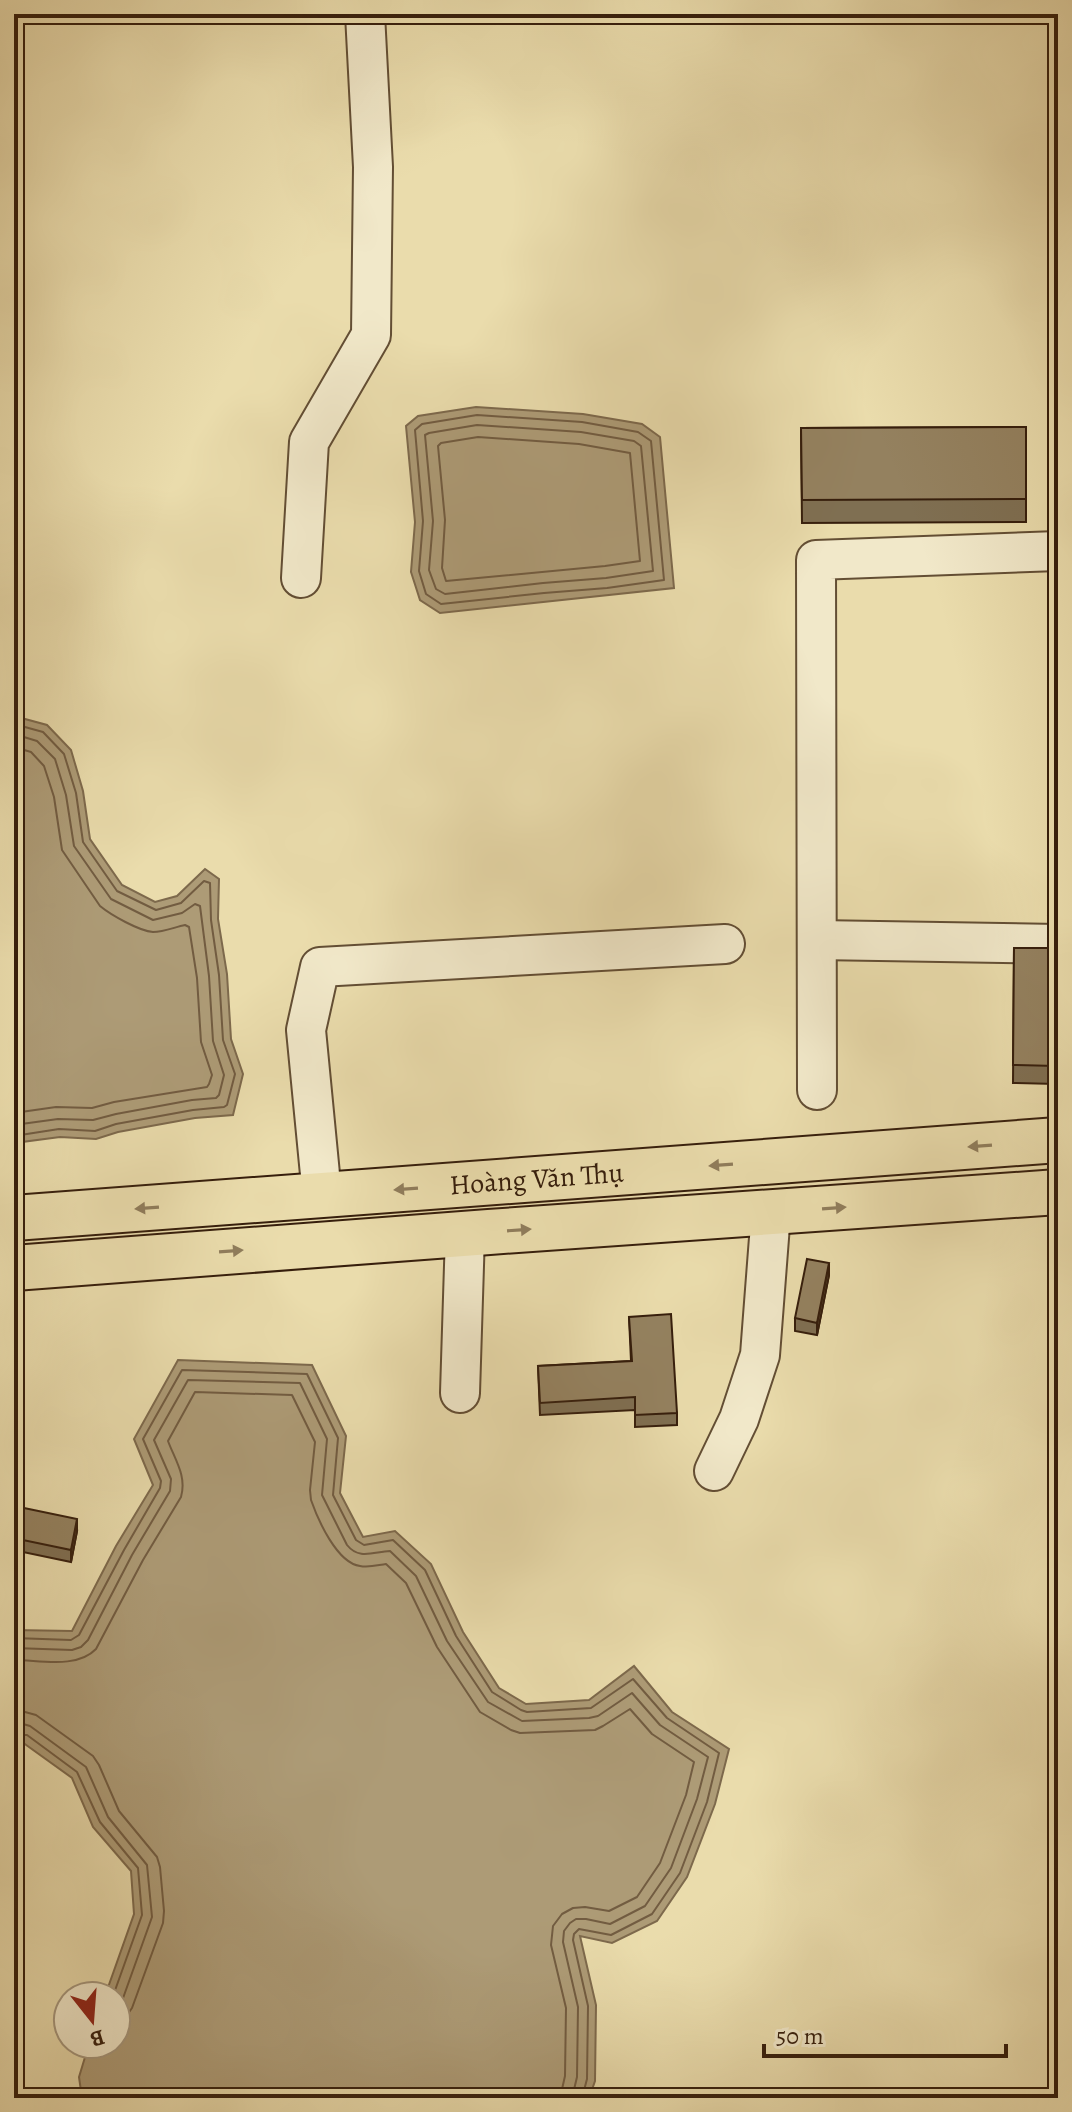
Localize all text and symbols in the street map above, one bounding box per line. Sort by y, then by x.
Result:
one-way arrow [967,1140,992,1153]
street label: Hoàng Văn Thụ [448,1153,626,1204]
one-way arrow [708,1159,733,1172]
one-way arrow [393,1183,418,1196]
one-way arrow [822,1201,847,1214]
one-way arrow [134,1202,159,1215]
one-way arrow [507,1223,532,1236]
one-way arrow [219,1244,244,1257]
north arrow [52,1980,132,2060]
scale bar [764,2008,1006,2058]
text: 50 m [776,2020,824,2052]
text: B [87,2022,109,2055]

